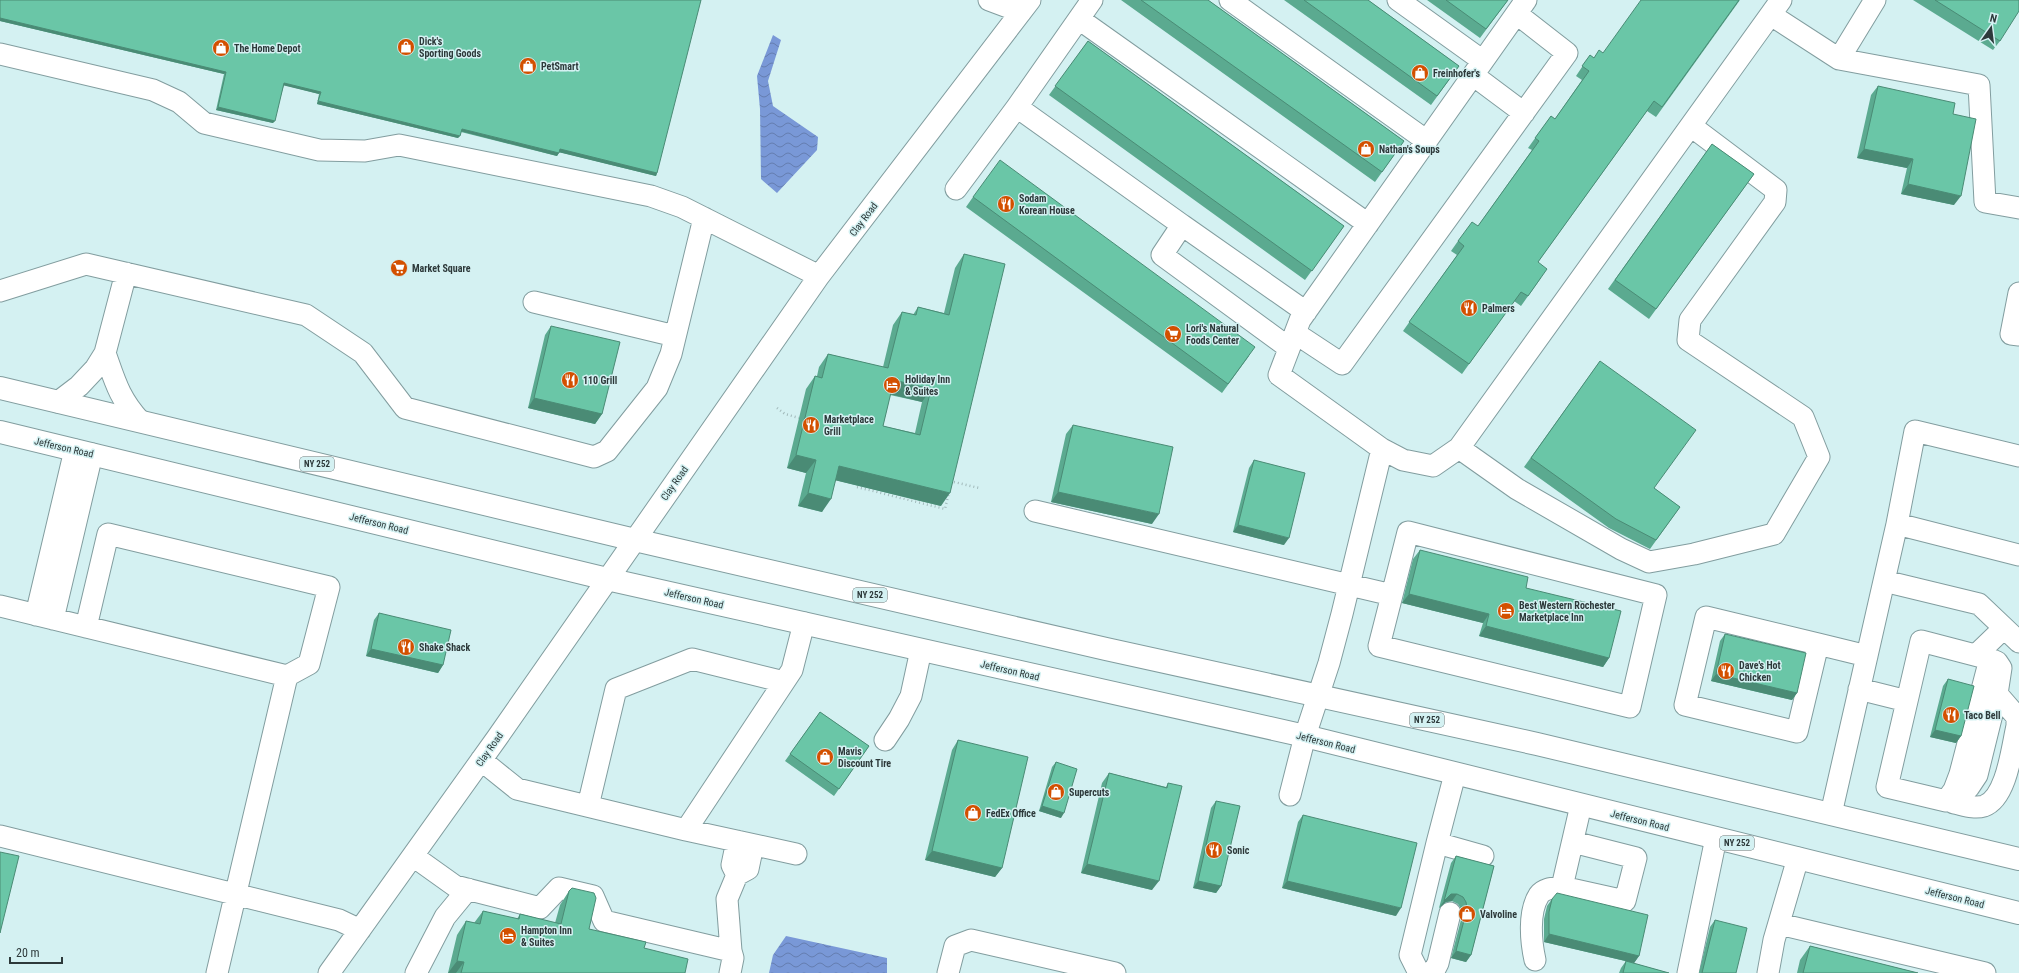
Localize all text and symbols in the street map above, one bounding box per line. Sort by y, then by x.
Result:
north arrow [1971,8,2011,48]
text: N [1988,12,1998,26]
place label: Dick's Sporting Goods [419,36,481,59]
shop icon: Dick's Sporting Goods [396,37,416,57]
shop icon: The Home Depot [211,38,231,58]
place label: The Home Depot [234,43,300,54]
shop icon: PetSmart [518,56,538,76]
place label: PetSmart [541,61,579,72]
shop icon: Freinhofer's [1410,63,1430,83]
place label: Freinhofer's [1433,68,1480,79]
shop icon: Nathan's Soups [1356,139,1376,159]
place label: Nathan's Soups [1379,144,1440,155]
place label: Sodam Korean House [1019,193,1075,216]
restaurant icon: Sodam Korean House [996,194,1016,214]
street label: Clay Road [847,200,880,238]
supermarket icon: Market Square [389,258,409,278]
place label: Market Square [412,263,471,274]
restaurant icon: Palmers [1459,298,1479,318]
place label: Palmers [1482,303,1515,314]
place label: Lori's Natural Foods Center [1186,323,1240,346]
supermarket icon: Lori's Natural Foods Center [1163,324,1183,344]
restaurant icon: 110 Grill [560,370,580,390]
place label: Holiday Inn & Suites [905,374,950,397]
place label: 110 Grill [583,375,617,386]
hotel icon: Holiday Inn & Suites [882,375,902,395]
place label: Marketplace Grill [824,414,874,437]
restaurant icon: Marketplace Grill [801,415,821,435]
street label: Jefferson Road [33,435,95,460]
road number: NY 252 [300,457,334,471]
street label: Clay Road [659,464,690,503]
street label: Jefferson Road [348,511,409,536]
street label: Jefferson Road [663,586,725,611]
road number: NY 252 [853,588,887,602]
place label: Best Western Rochester Marketplace Inn [1519,600,1616,623]
hotel icon: Best Western Rochester Marketplace Inn [1496,601,1516,621]
restaurant icon: Shake Shack [396,637,416,657]
place label: Shake Shack [419,642,470,653]
street label: Jefferson Road [979,658,1041,683]
place label: Dave's Hot Chicken [1739,660,1781,683]
restaurant icon: Dave's Hot Chicken [1716,661,1736,681]
restaurant icon: Taco Bell [1941,705,1961,725]
place label: Taco Bell [1964,710,2001,721]
road number: NY 252 [1410,713,1444,727]
street label: Clay Road [474,730,505,769]
street label: Jefferson Road [1295,730,1356,755]
place label: Mavis Discount Tire [838,746,891,769]
shop icon: Mavis Discount Tire [815,747,835,767]
shop icon: Supercuts [1046,782,1066,802]
place label: Supercuts [1069,787,1110,798]
shop icon: FedEx Office [963,803,983,823]
place label: FedEx Office [986,808,1036,819]
street label: Jefferson Road [1609,808,1670,833]
road number: NY 252 [1720,836,1754,850]
restaurant icon: Sonic [1204,840,1224,860]
place label: Sonic [1227,845,1250,856]
street label: Jefferson Road [1924,885,1985,910]
shop icon: Valvoline [1457,904,1477,924]
place label: Valvoline [1480,909,1517,920]
place label: Hampton Inn & Suites [521,925,572,948]
hotel icon: Hampton Inn & Suites [498,926,518,946]
scale bar [10,939,62,965]
text: 20 m [16,946,40,960]

